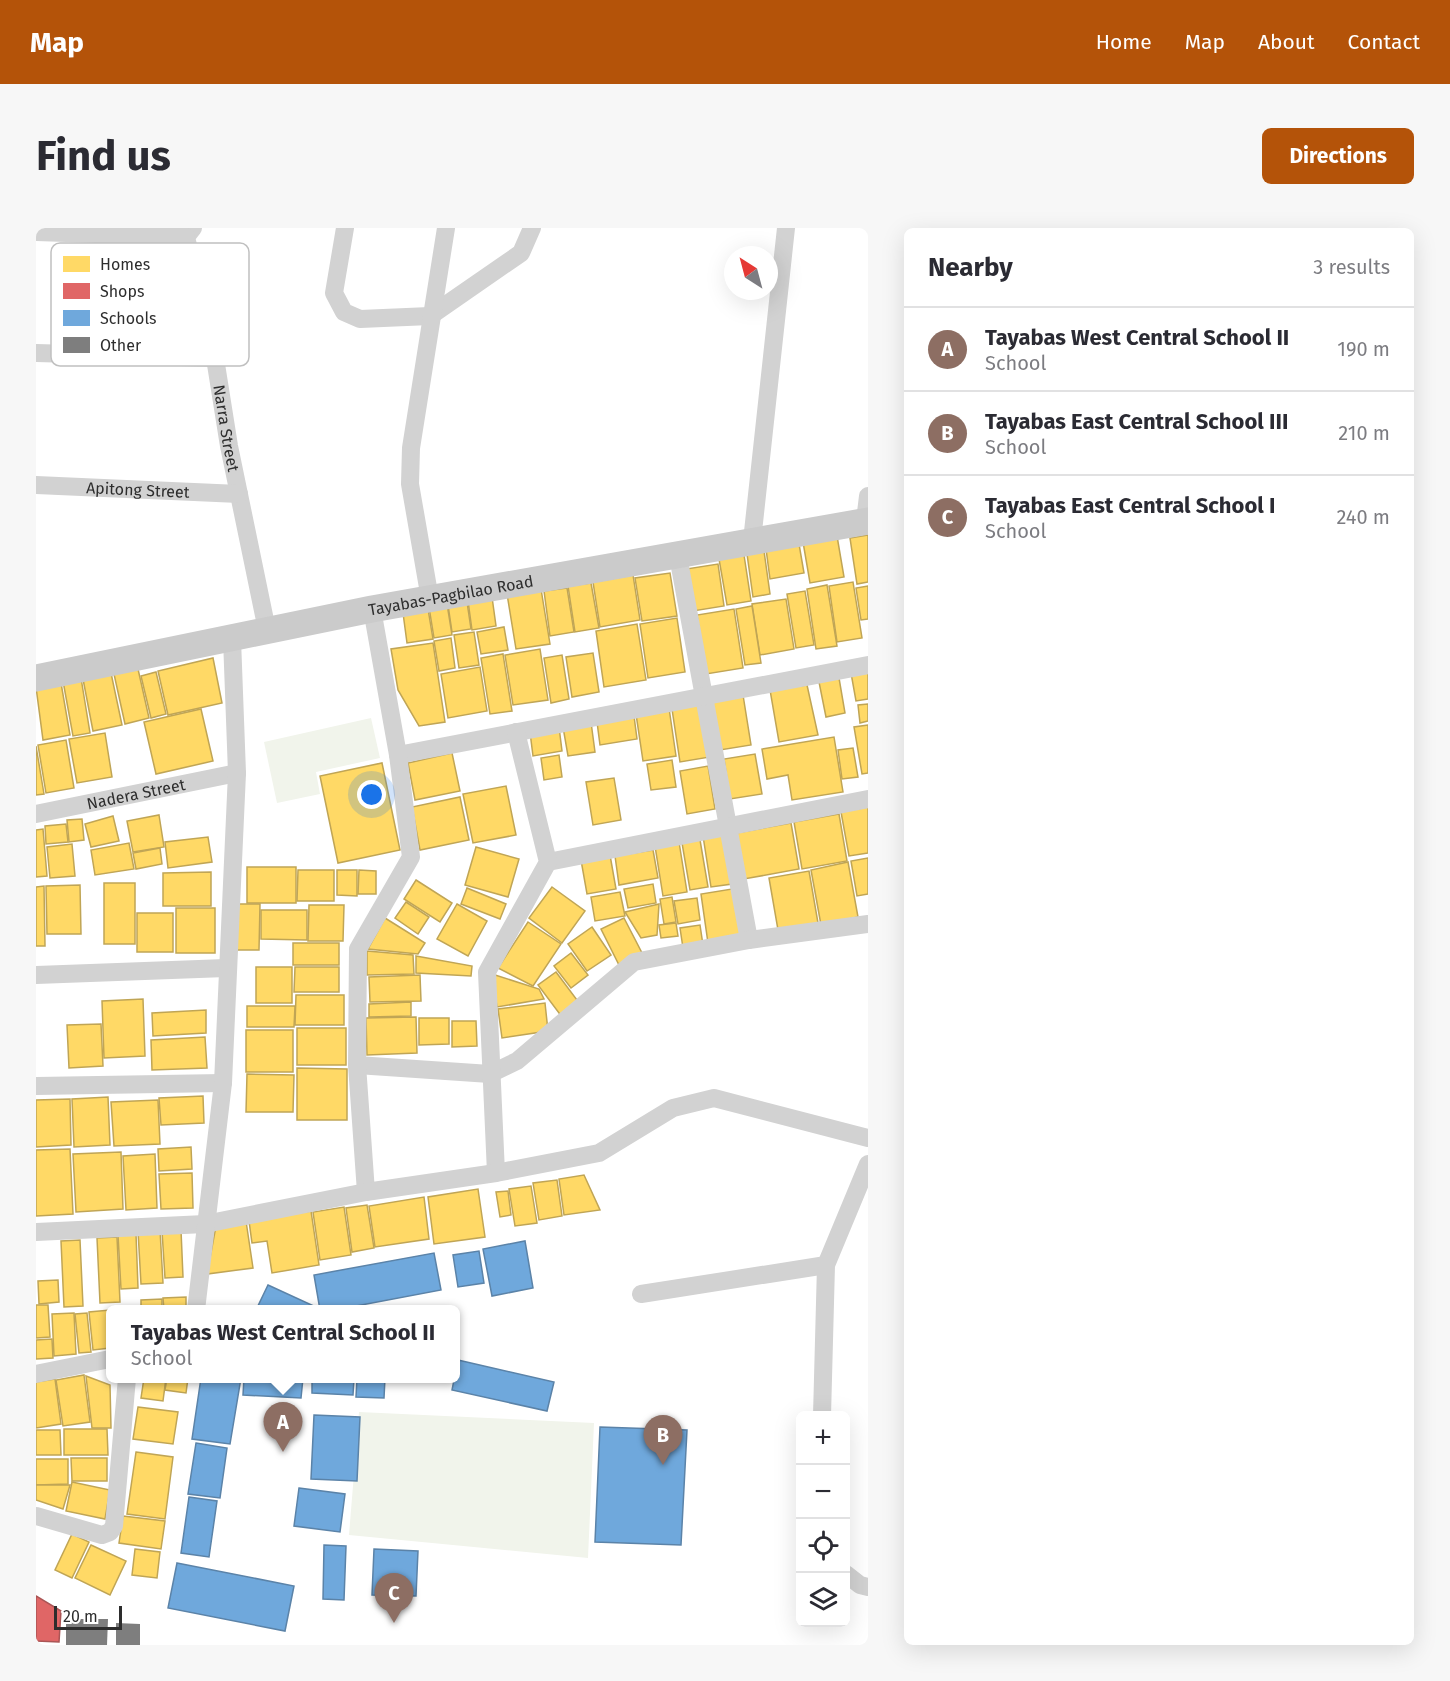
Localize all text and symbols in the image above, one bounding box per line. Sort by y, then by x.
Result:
text: Map [30,26,84,59]
text: Home [1096,29,1152,55]
text: Map [1185,29,1225,55]
text: About [1258,29,1315,55]
text: Contact [1348,29,1420,55]
button: Directions [1262,128,1414,184]
text: Find us [36,131,171,181]
legend [51,243,249,366]
north arrow [724,246,778,300]
text: Nearby [928,252,1013,283]
text: Homes [100,255,150,274]
text: 3 results [1313,255,1390,279]
text: Shops [100,282,144,301]
text: Schools [100,309,157,328]
text: Tayabas West Central School II [985,324,1289,351]
text: Other [100,336,142,355]
text: A [942,337,953,361]
text: 190 m [1337,337,1390,361]
text: School [985,351,1046,375]
street label: Narra Street [210,383,244,474]
text: Tayabas East Central School III [985,408,1288,435]
text: B [941,421,954,445]
text: 210 m [1338,421,1390,445]
text: School [985,435,1046,459]
street label: Apitong Street [86,478,190,501]
text: Tayabas East Central School I [985,492,1275,519]
text: C [942,505,953,529]
text: 240 m [1336,505,1390,529]
text: School [985,519,1046,543]
street label: Tayabas-Pagbilao Road [367,571,535,619]
street label: Nadera Street [85,774,187,813]
your location [357,780,386,809]
popup [106,1305,460,1383]
text: Tayabas West Central School II [131,1319,435,1346]
text: School [131,1346,192,1370]
pin: A [264,1402,302,1452]
map controls [796,1411,850,1627]
button: + [796,1411,850,1465]
pin: B [644,1416,682,1465]
button: − [796,1465,850,1519]
button: locate [796,1519,850,1573]
button: layers [796,1573,850,1627]
pin: C [374,1574,414,1623]
scale bar [54,1603,122,1630]
text: 20 m [63,1607,98,1626]

